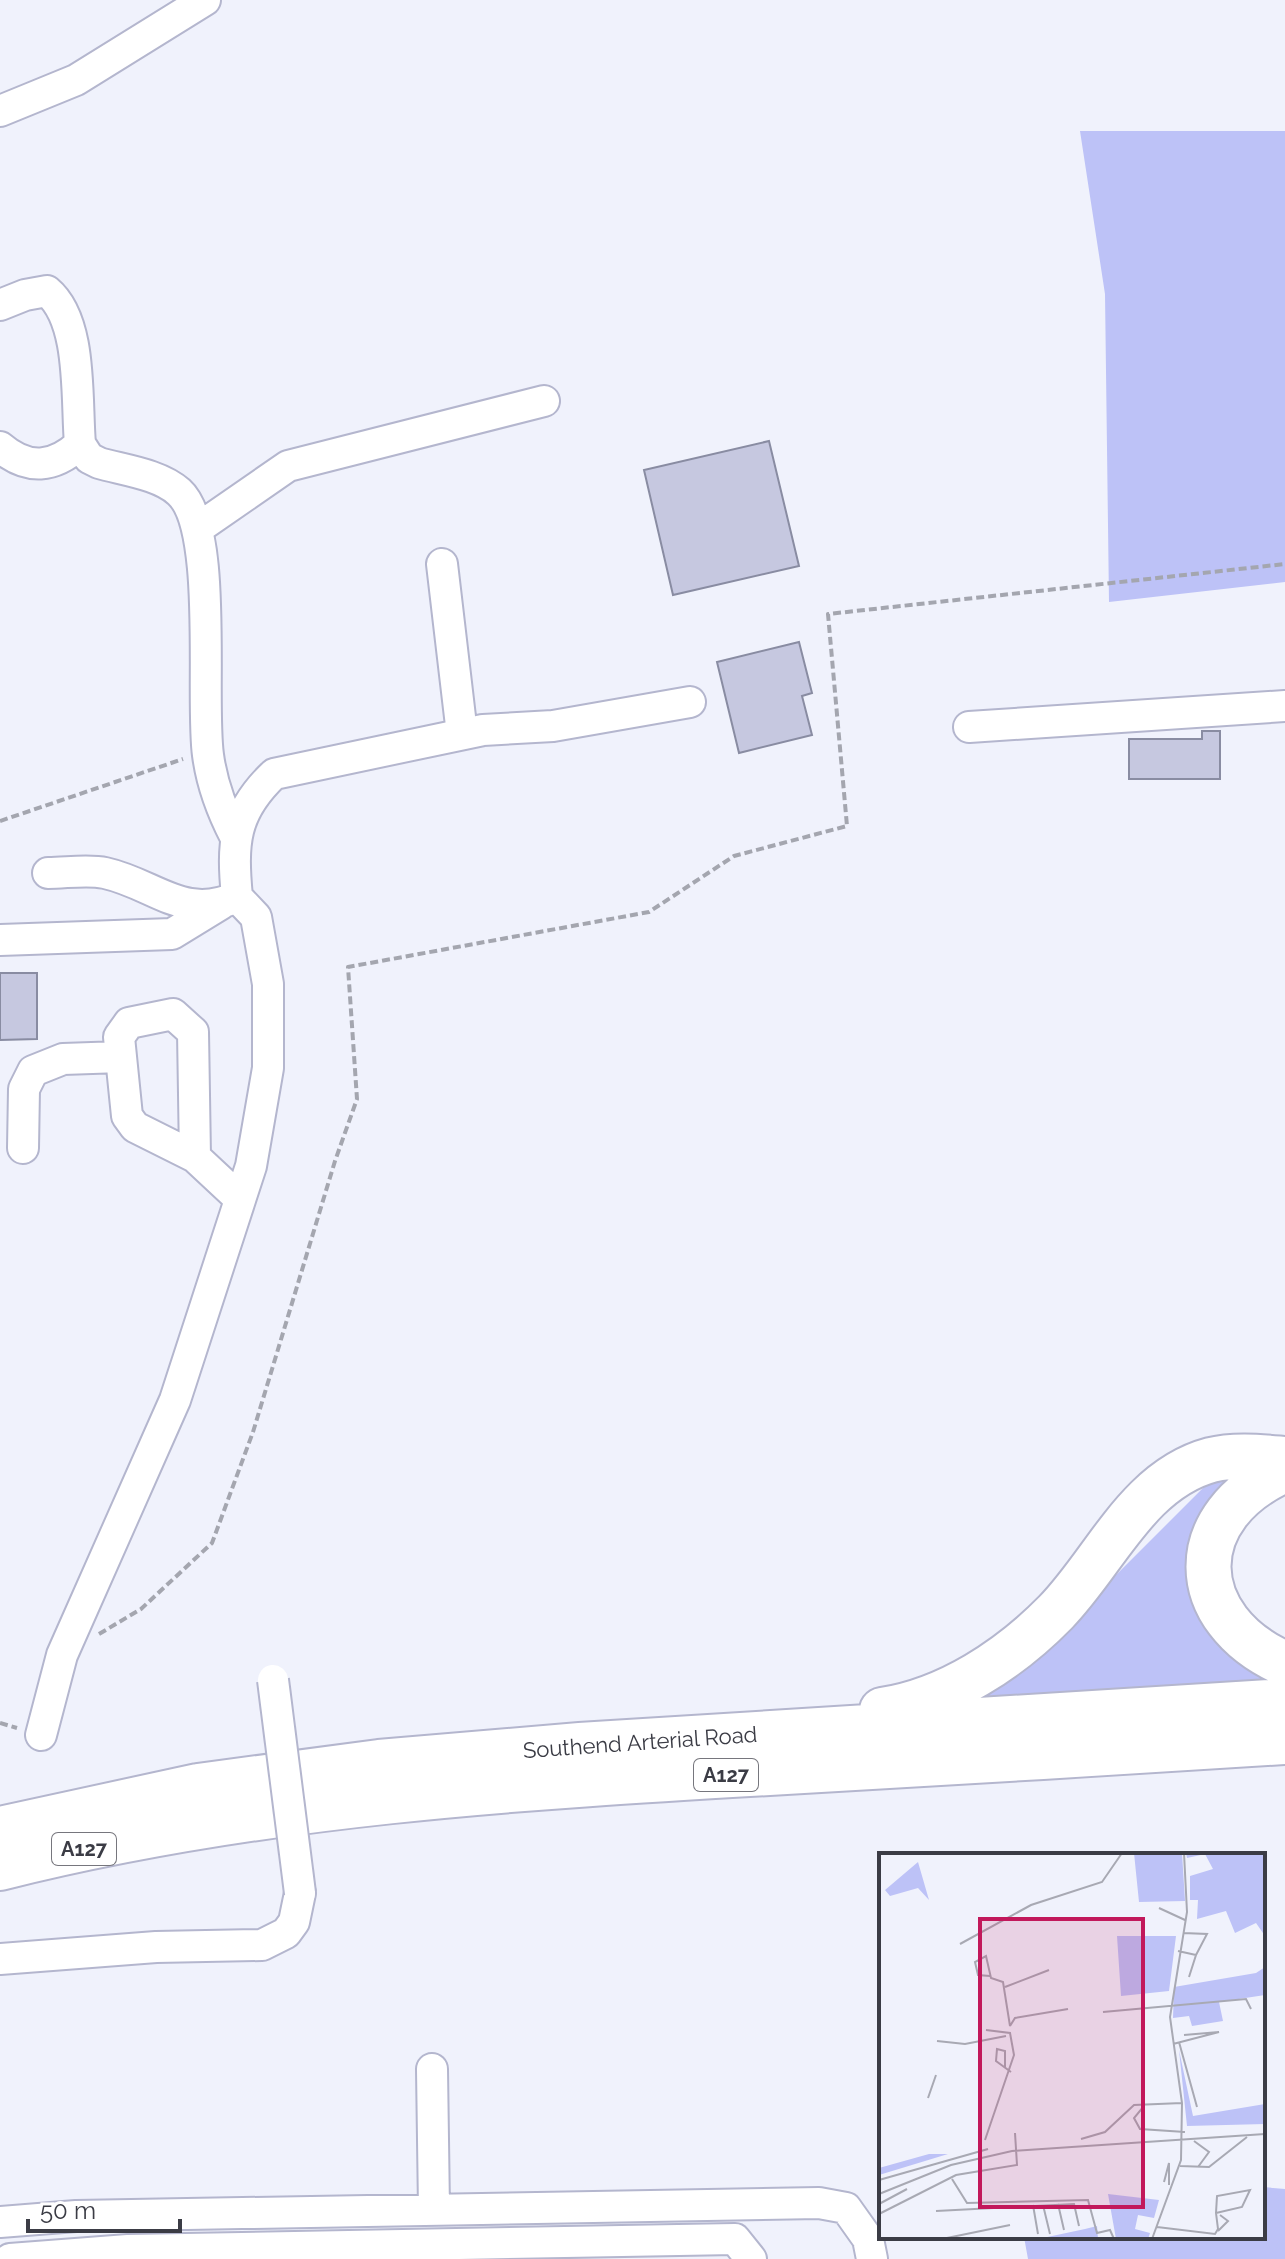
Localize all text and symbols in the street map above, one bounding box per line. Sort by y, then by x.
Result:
street label: Southend Arterial Road [522,1721,758,1763]
road number: A127 [694,1759,758,1791]
road number: A127 [52,1833,116,1865]
inset map [879,1853,1265,2239]
scale bar [28,2183,180,2233]
text: 50 m [40,2196,96,2225]

